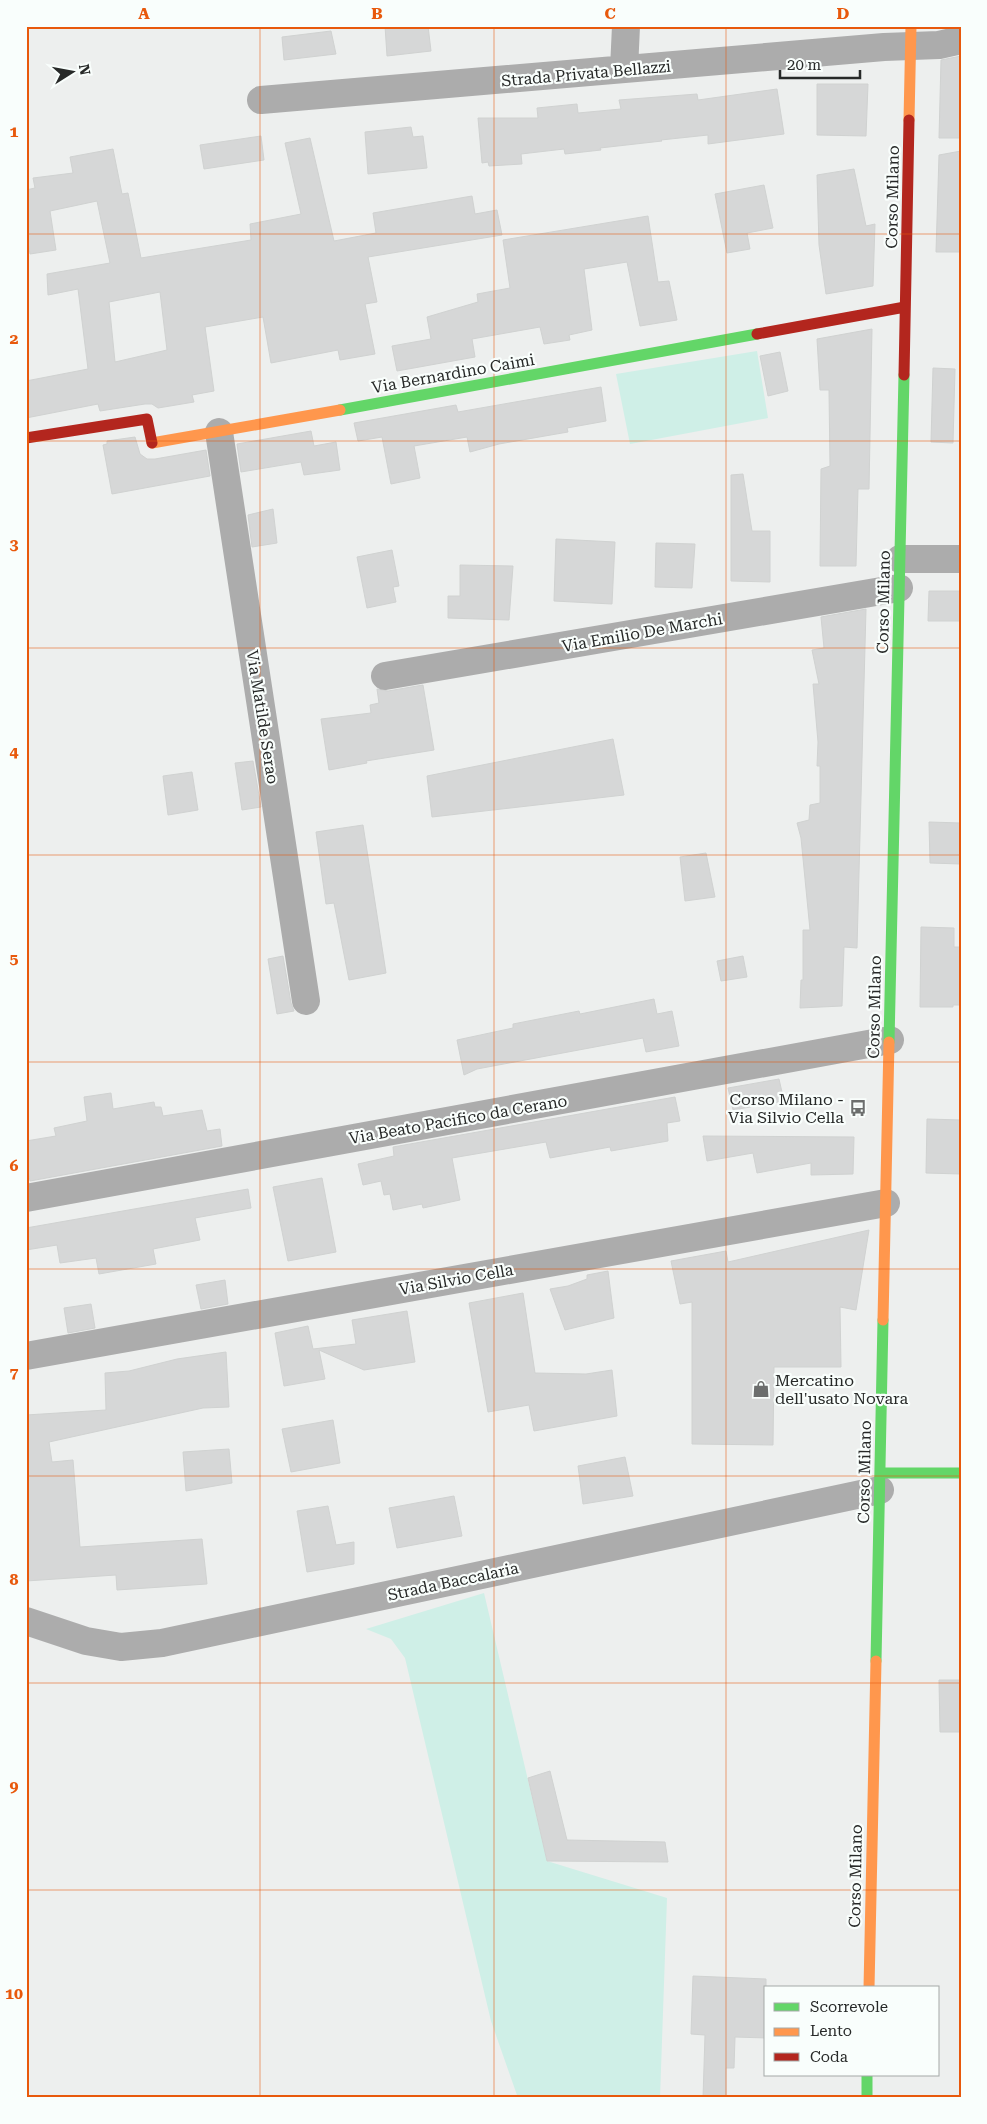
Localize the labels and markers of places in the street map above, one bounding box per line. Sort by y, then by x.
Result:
place label: Corso Milano - Via Silvio Cella [728,1090,844,1127]
bus stop icon: Corso Milano - Via Silvio Cella [848,1098,868,1118]
place label: Mercatino dell'usato Novara [775,1371,909,1408]
shop icon: Mercatino dell'usato Novara [751,1379,771,1399]

